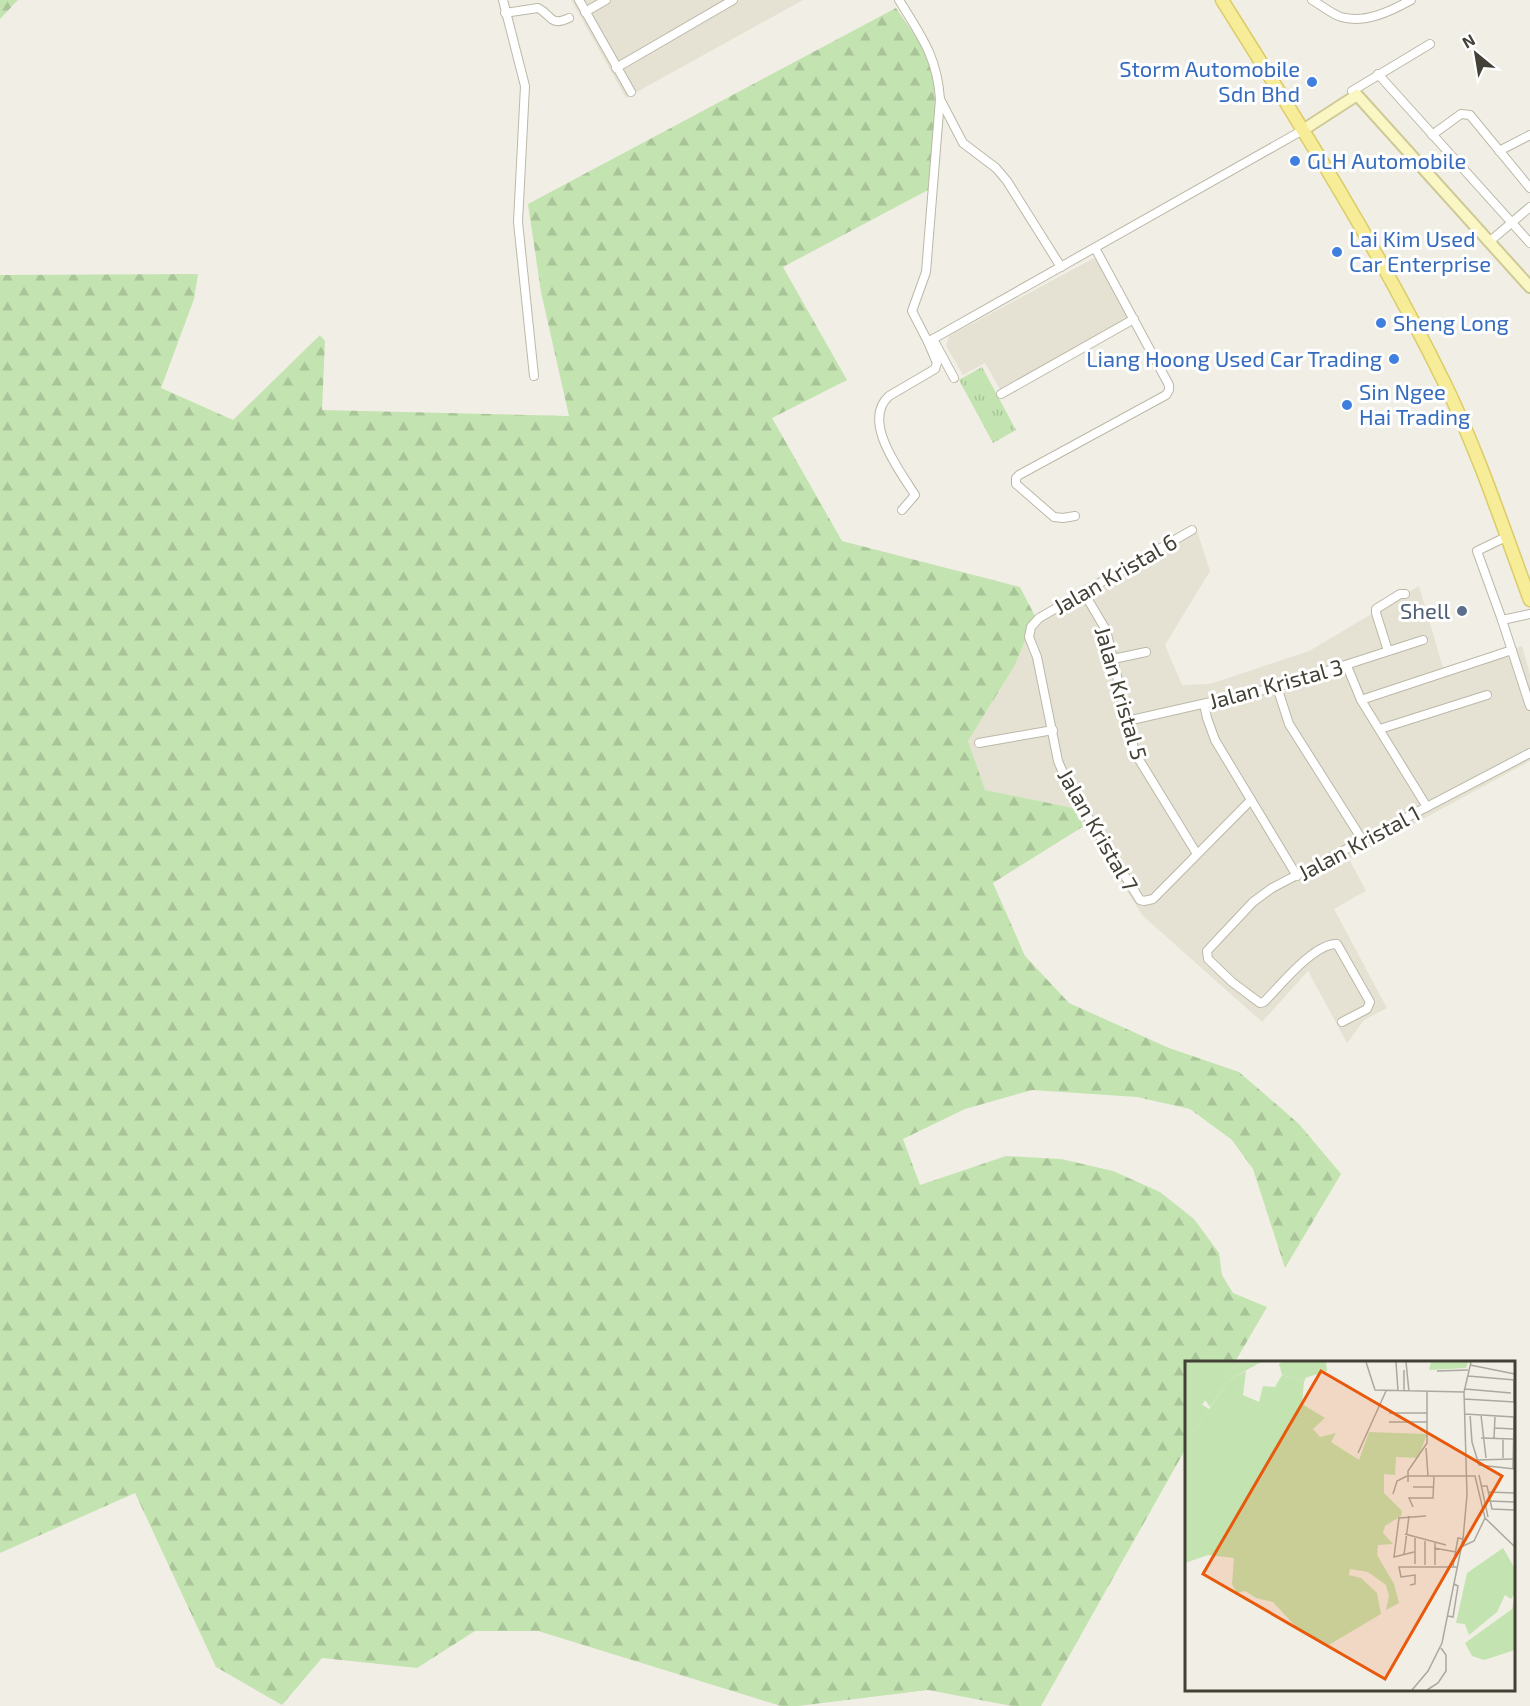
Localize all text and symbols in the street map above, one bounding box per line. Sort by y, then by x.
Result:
north arrow [1446,24,1506,84]
text: N [1458,29,1478,52]
place label: Storm Automobile Sdn Bhd [1119,55,1300,106]
marker: Storm Automobile Sdn Bhd [1305,75,1319,89]
place label: GLH Automobile [1307,147,1466,173]
marker: GLH Automobile [1288,154,1302,168]
place label: Lai Kim Used Car Enterprise [1349,225,1491,276]
marker: Lai Kim Used Car Enterprise [1330,245,1344,259]
place label: Sheng Long [1393,309,1509,335]
marker: Sheng Long [1374,316,1388,330]
place label: Liang Hoong Used Car Trading [1086,345,1382,371]
marker: Liang Hoong Used Car Trading [1387,352,1401,366]
place label: Sin Ngee Hai Trading [1359,378,1470,429]
marker: Sin Ngee Hai Trading [1340,398,1354,412]
street label: Jalan Kristal 6 [1048,527,1181,619]
place label: Shell [1400,597,1450,623]
marker: Shell [1455,604,1469,618]
street label: Jalan Kristal 5 [1091,623,1153,762]
street label: Jalan Kristal 3 [1206,653,1346,713]
street label: Jalan Kristal 7 [1053,764,1144,895]
street label: Jalan Kristal 1 [1293,799,1424,885]
inset map [1185,1361,1515,1691]

